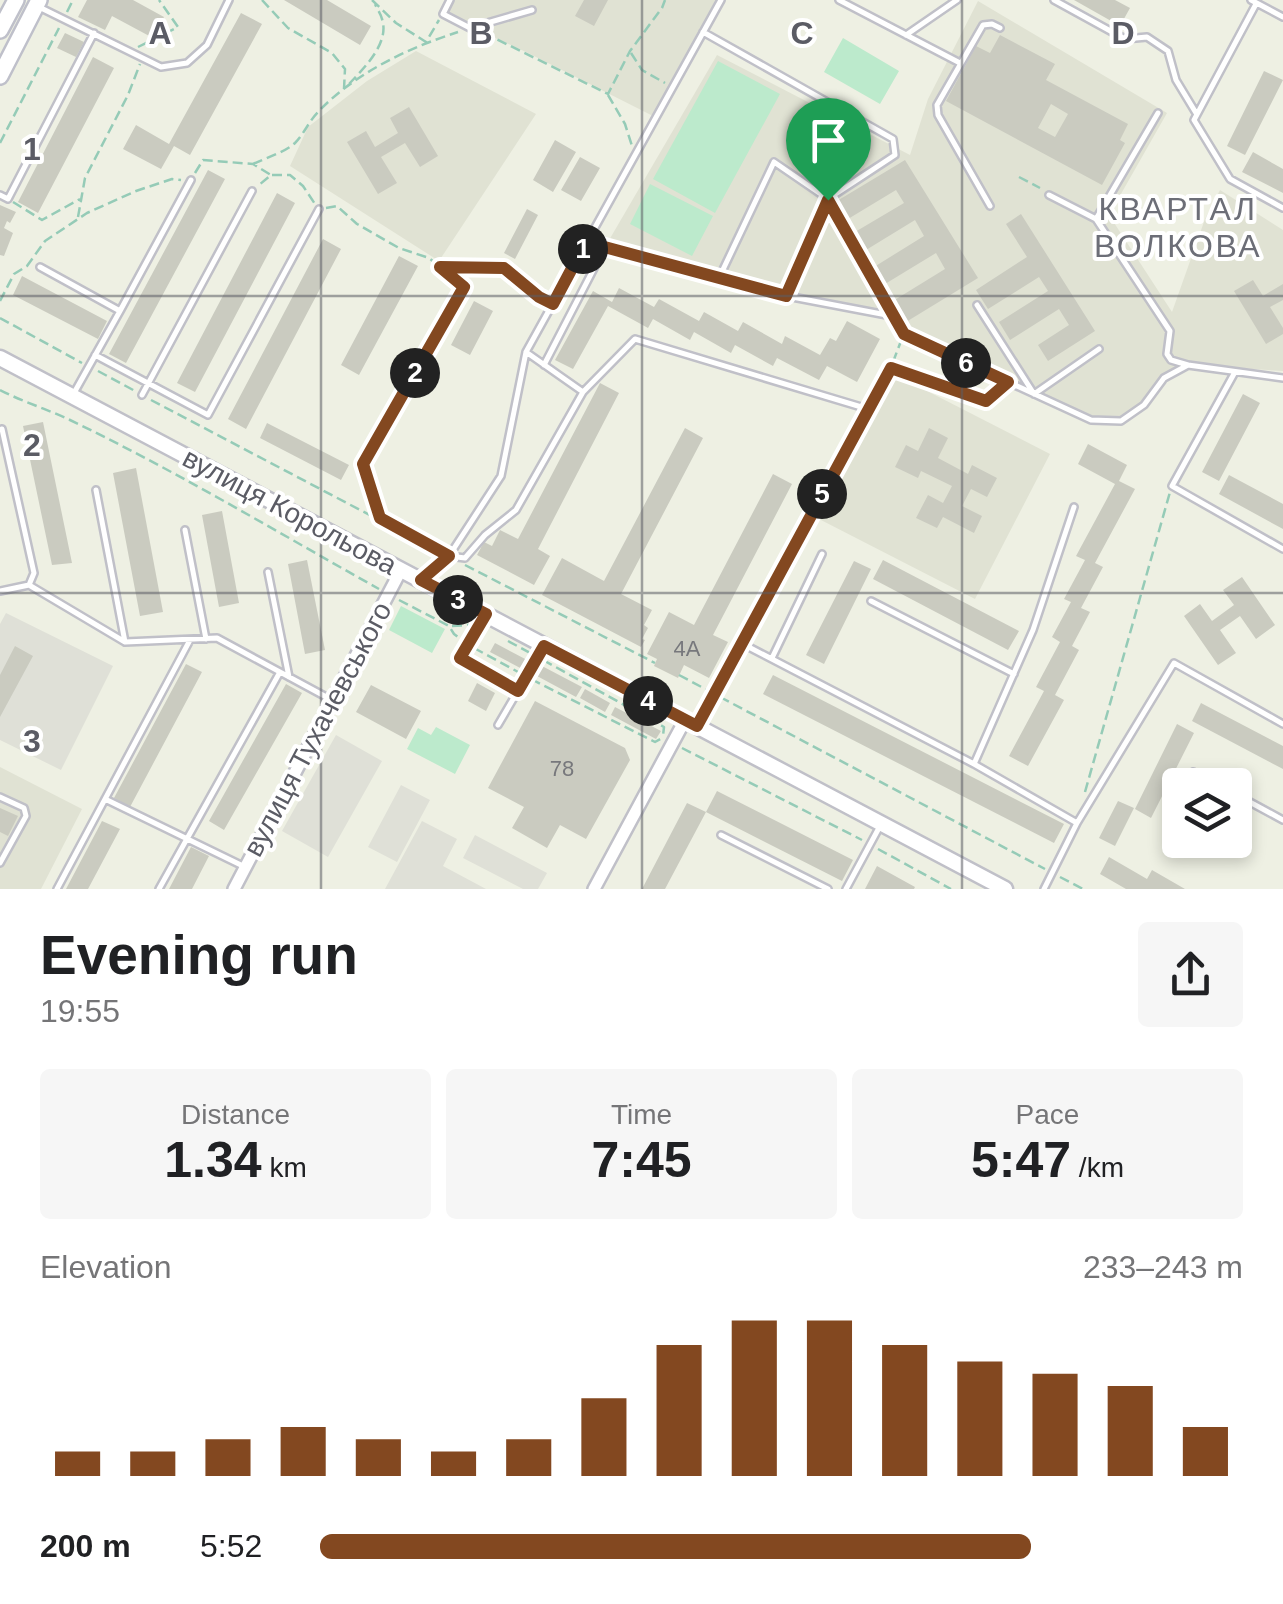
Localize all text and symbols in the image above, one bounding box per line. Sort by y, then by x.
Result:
text: A [148,15,172,51]
text: B [469,15,493,51]
text: C [790,15,814,51]
text: D [1111,15,1135,51]
pin [786,98,871,201]
icon: arrive [801,113,856,168]
text: 1 [23,131,41,167]
district label: КВАРТАЛ ВОЛКОВА [1094,191,1262,264]
pin: 1 [558,224,608,274]
text: 1 [575,233,591,264]
pin: 6 [941,338,991,388]
text: 6 [958,347,974,378]
pin: 2 [390,348,440,398]
text: 2 [407,357,423,388]
text: 2 [23,427,41,463]
street label: вулиця Корольова [178,442,402,581]
pin: 5 [797,469,847,519]
text: 5 [814,478,830,509]
pin: 3 [433,575,483,625]
text: 3 [450,584,466,615]
street label: вулиця Тухачевського [237,597,398,862]
house number: 4А [674,636,701,661]
pin: 4 [623,676,673,726]
text: 4 [640,685,656,716]
text: 3 [23,723,41,759]
house number: 78 [550,756,574,781]
map controls [1162,768,1252,858]
button: layers [1162,768,1252,858]
button: share [1138,922,1243,1027]
text: Evening run [40,924,358,986]
text: 19:55 [40,993,120,1029]
text: Distance [181,1099,290,1130]
text: Time [611,1099,672,1130]
text: Pace [1016,1099,1079,1130]
text: 1.34 [164,1132,262,1188]
text: 7:45 [591,1132,692,1188]
text: 5:47 [971,1132,1071,1188]
text: km [262,1152,307,1183]
text: /km [1071,1152,1124,1183]
text: Elevation [40,1249,172,1285]
text: 233–243 m [1083,1249,1243,1285]
text: 200 m [40,1528,131,1564]
text: 5:52 [200,1528,262,1564]

